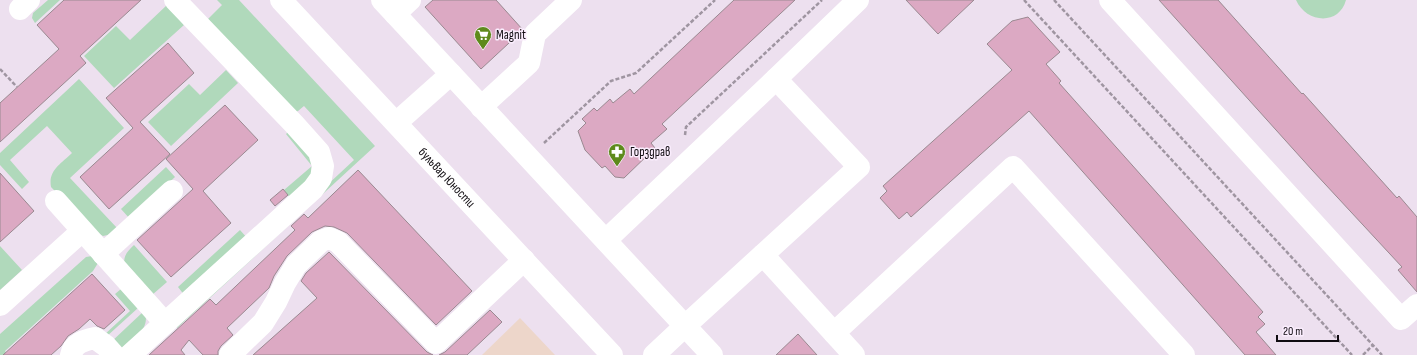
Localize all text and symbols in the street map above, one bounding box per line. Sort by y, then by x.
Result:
supermarket icon: Magnit [473,25,493,50]
place label: Magnit [496,27,526,43]
pharmacy icon: Горздрав [607,142,627,167]
street label: бульвар Юности [415,144,479,211]
place label: Горздрав [630,144,670,160]
scale bar [1277,317,1338,343]
text: 20 m [1283,324,1303,339]

